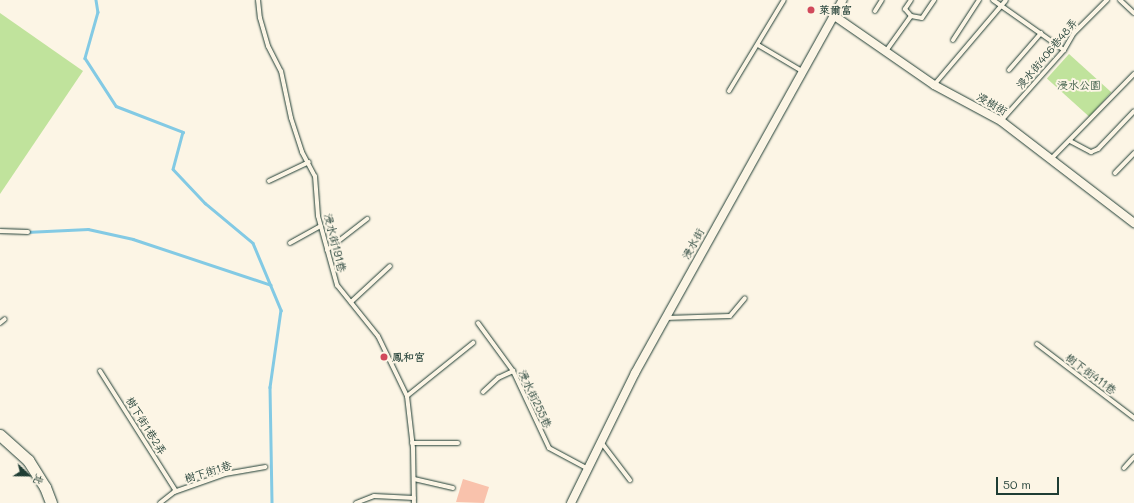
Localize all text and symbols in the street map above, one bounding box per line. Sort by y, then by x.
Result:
place label: 萊爾富 [819,3,852,17]
marker: 萊爾富 [806,5,816,15]
street label: 浸水街406巷48弄 [1014,16,1080,92]
park label: 浸水公園 [1057,78,1101,92]
street label: 浸樹街 [974,90,1010,118]
street label: 浸水街191巷 [321,212,349,274]
street label: 浸水街 [679,226,707,262]
place label: 鳳和宮 [392,350,425,364]
street label: 樹下街411巷 [1063,351,1119,397]
marker: 鳳和宮 [379,352,389,362]
street label: 浸水街255巷 [516,368,554,430]
street label: 樹下街1巷2弄 [123,394,169,458]
north arrow [8,455,48,495]
street label: 樹下街1巷 [183,459,233,485]
scale bar [998,469,1061,495]
text: 北 [31,472,49,488]
text: 50 m [1003,476,1031,492]

